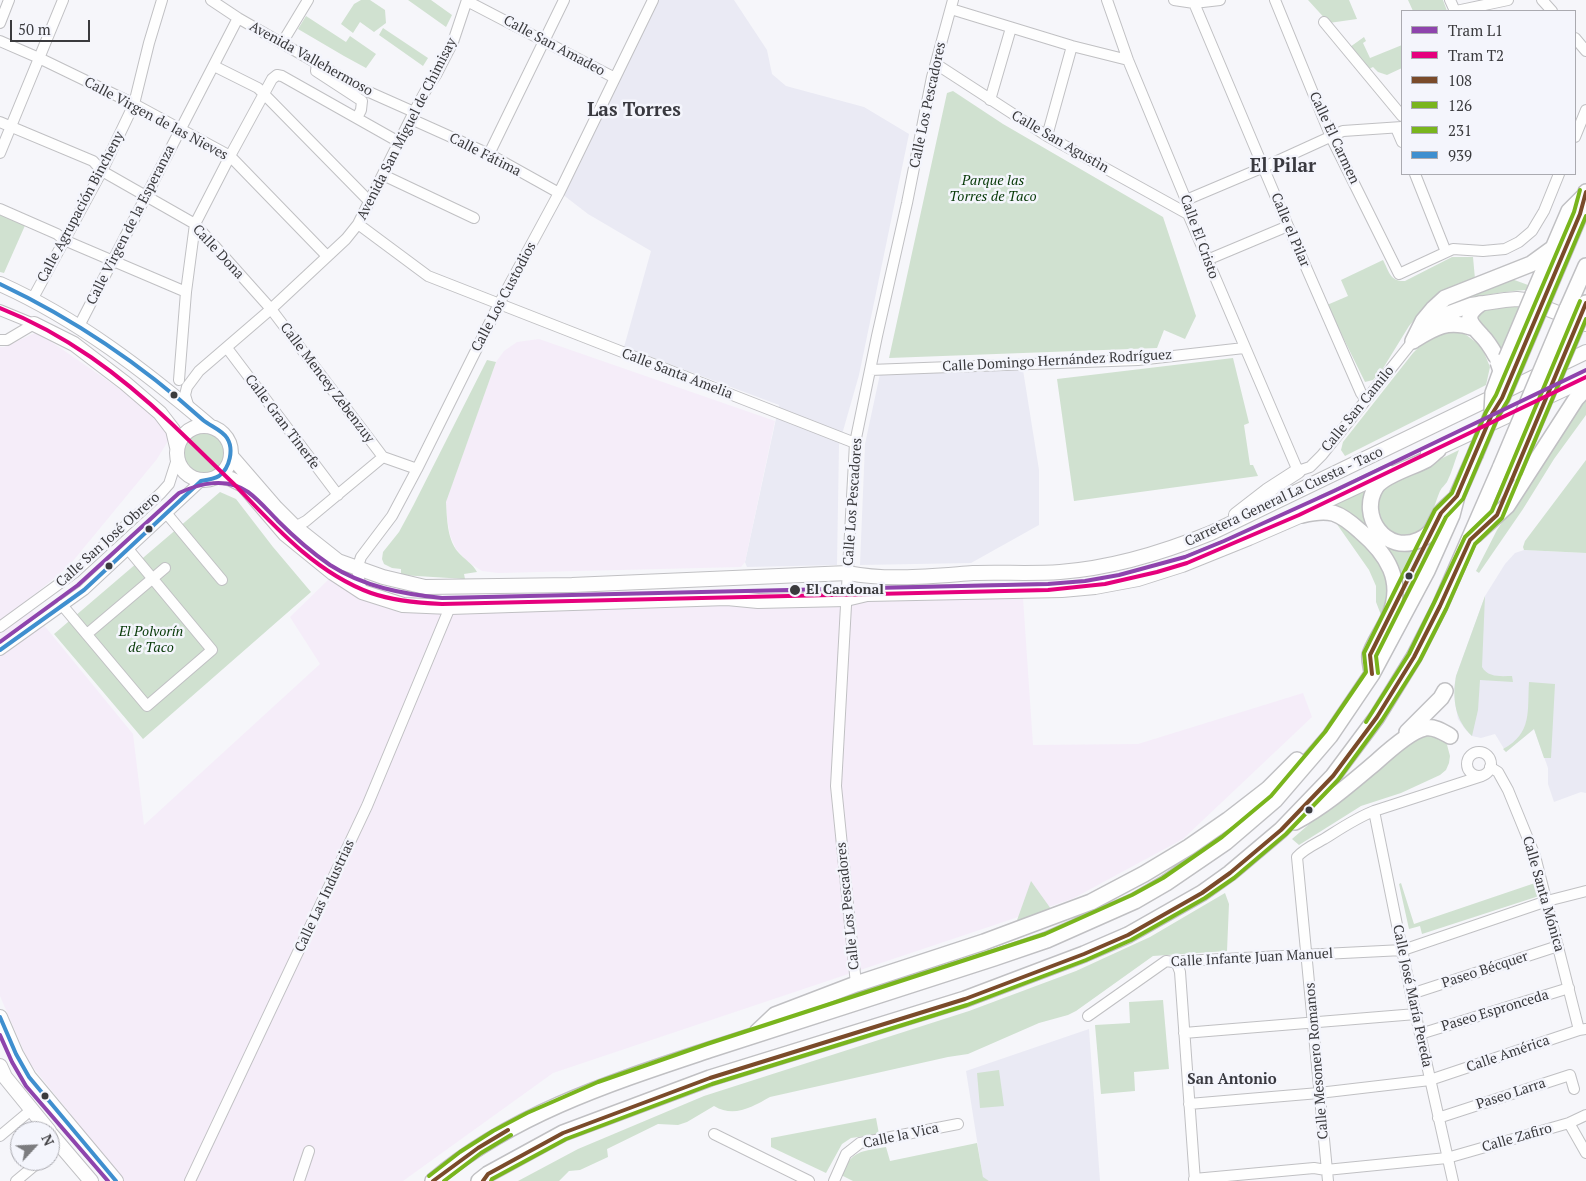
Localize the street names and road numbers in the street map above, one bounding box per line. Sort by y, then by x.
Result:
street label: Calle San Amadeo [500,12,608,80]
street label: Avenida Vallehermoso [246,18,376,100]
street label: Avenida San Miguel de Chimisay [354,35,460,223]
street label: Calle Los Pescadores [906,40,950,170]
street label: Calle Virgen de las Nieves [81,74,231,164]
street label: Calle El Carmen [1305,89,1363,187]
street label: Calle San Agustìn [1008,107,1112,177]
street label: Calle Agrupación Bincheny [34,129,128,285]
street label: Calle Fátima [446,130,524,180]
street label: Calle Virgen de la Esperanza [83,142,179,308]
street label: Calle el Pilar [1267,190,1313,270]
street label: Calle El Cristo [1176,193,1222,281]
street label: Calle Dona [189,221,247,283]
street label: Calle Los Custodios [468,239,540,355]
street label: Calle Mencey Zebenzuy [276,320,378,446]
street label: Calle Santa Amelia [619,345,735,403]
street label: Calle Domingo Hernández Rodríguez [942,347,1172,375]
street label: Calle San Camilo [1318,363,1398,455]
street label: Calle Gran Tinerfe [241,371,323,473]
street label: Calle Los Pescadores [840,437,866,567]
street label: Carretera General La Cuesta - Taco [1182,444,1386,550]
street label: Calle San José Obrero [53,489,163,591]
street label: Calle Santa Mónica [1518,834,1568,954]
street label: Calle Las Industrias [292,837,358,955]
street label: Calle Los Pescadores [833,841,863,971]
street label: Calle José María Pereda [1389,923,1435,1069]
street label: Calle Infante Juan Manuel [1170,945,1334,971]
street label: Paseo Bécquer [1440,948,1530,992]
street label: Calle Mesonero Romanos [1302,982,1332,1140]
street label: Paseo Espronceda [1439,987,1551,1035]
street label: Calle América [1464,1032,1552,1076]
street label: Paseo Larra [1474,1075,1548,1113]
street label: Calle la Vica [862,1120,940,1152]
street label: Calle Zafiro [1480,1120,1554,1156]

